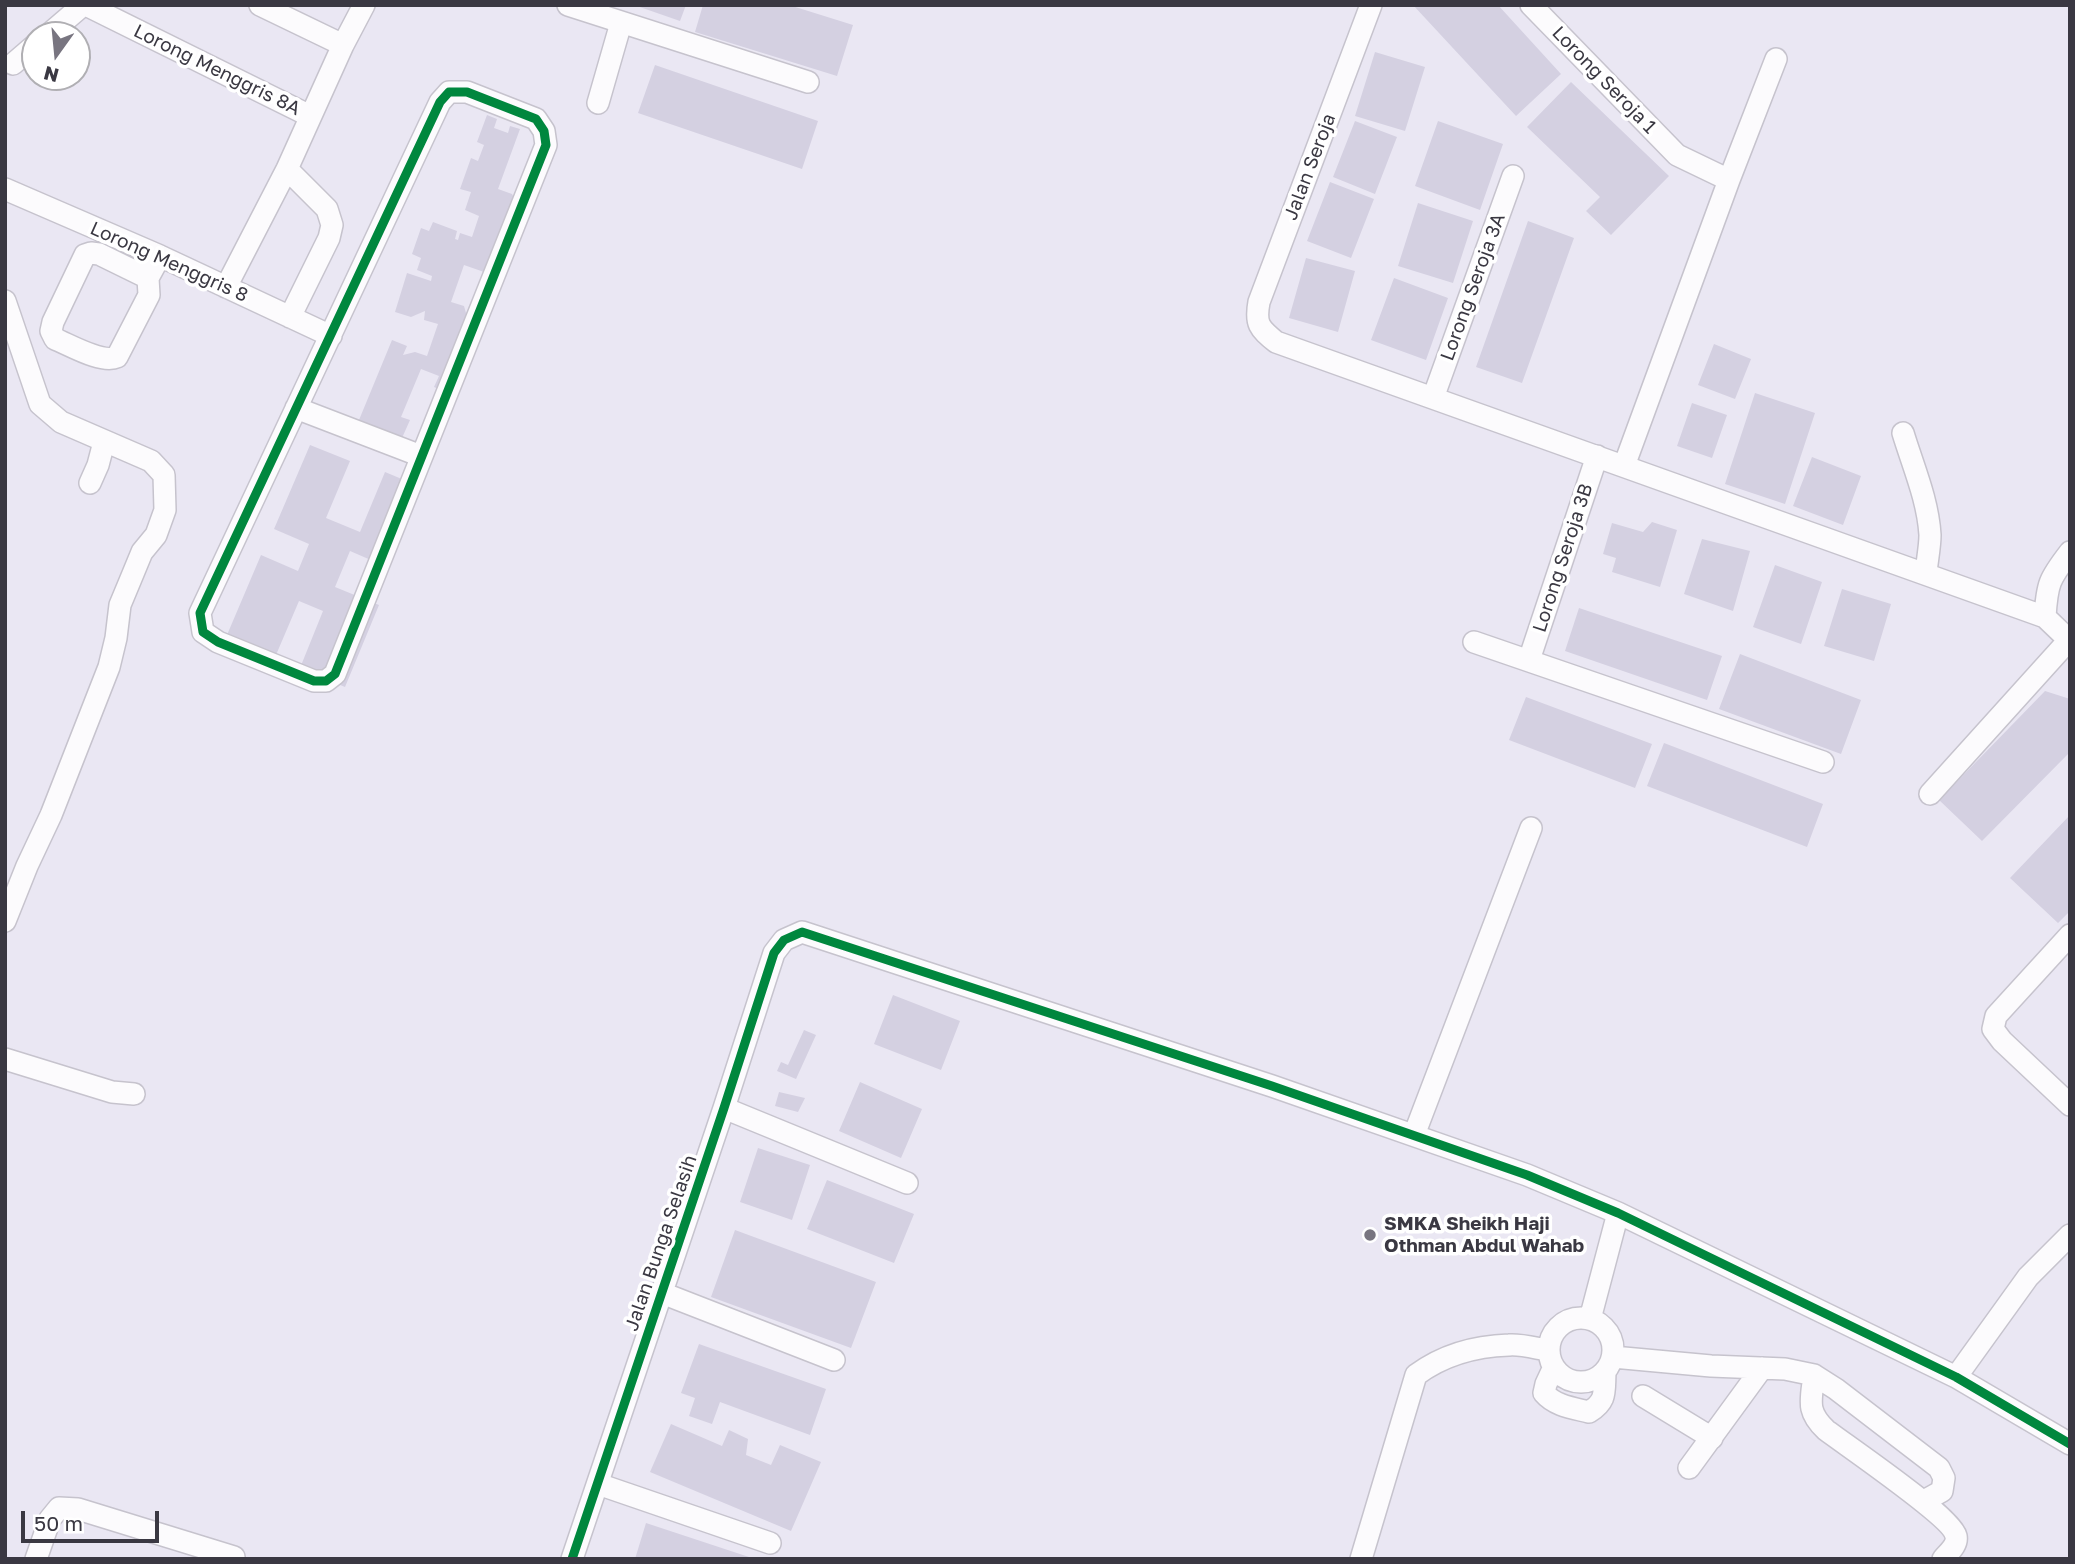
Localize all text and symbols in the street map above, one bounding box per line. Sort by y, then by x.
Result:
street label: Lorong Menggris 8A [130,20,304,120]
north arrow [21,21,91,91]
street label: Lorong Seroja 1 [1547,22,1661,138]
text: N [41,62,61,88]
street label: Jalan Seroja [1279,111,1341,223]
street label: Lorong Seroja 3A [1436,210,1510,364]
street label: Lorong Menggris 8 [87,217,251,307]
street label: Lorong Seroja 3B [1528,481,1598,635]
street label: Jalan Bunga Selasih [620,1152,702,1334]
place label: SMKA Sheikh Haji Othman Abdul Wahab [1384,1213,1584,1257]
marker: SMKA Sheikh Haji Othman Abdul Wahab [1362,1227,1378,1243]
scale bar [24,1498,163,1542]
text: 50 m [34,1510,83,1536]

